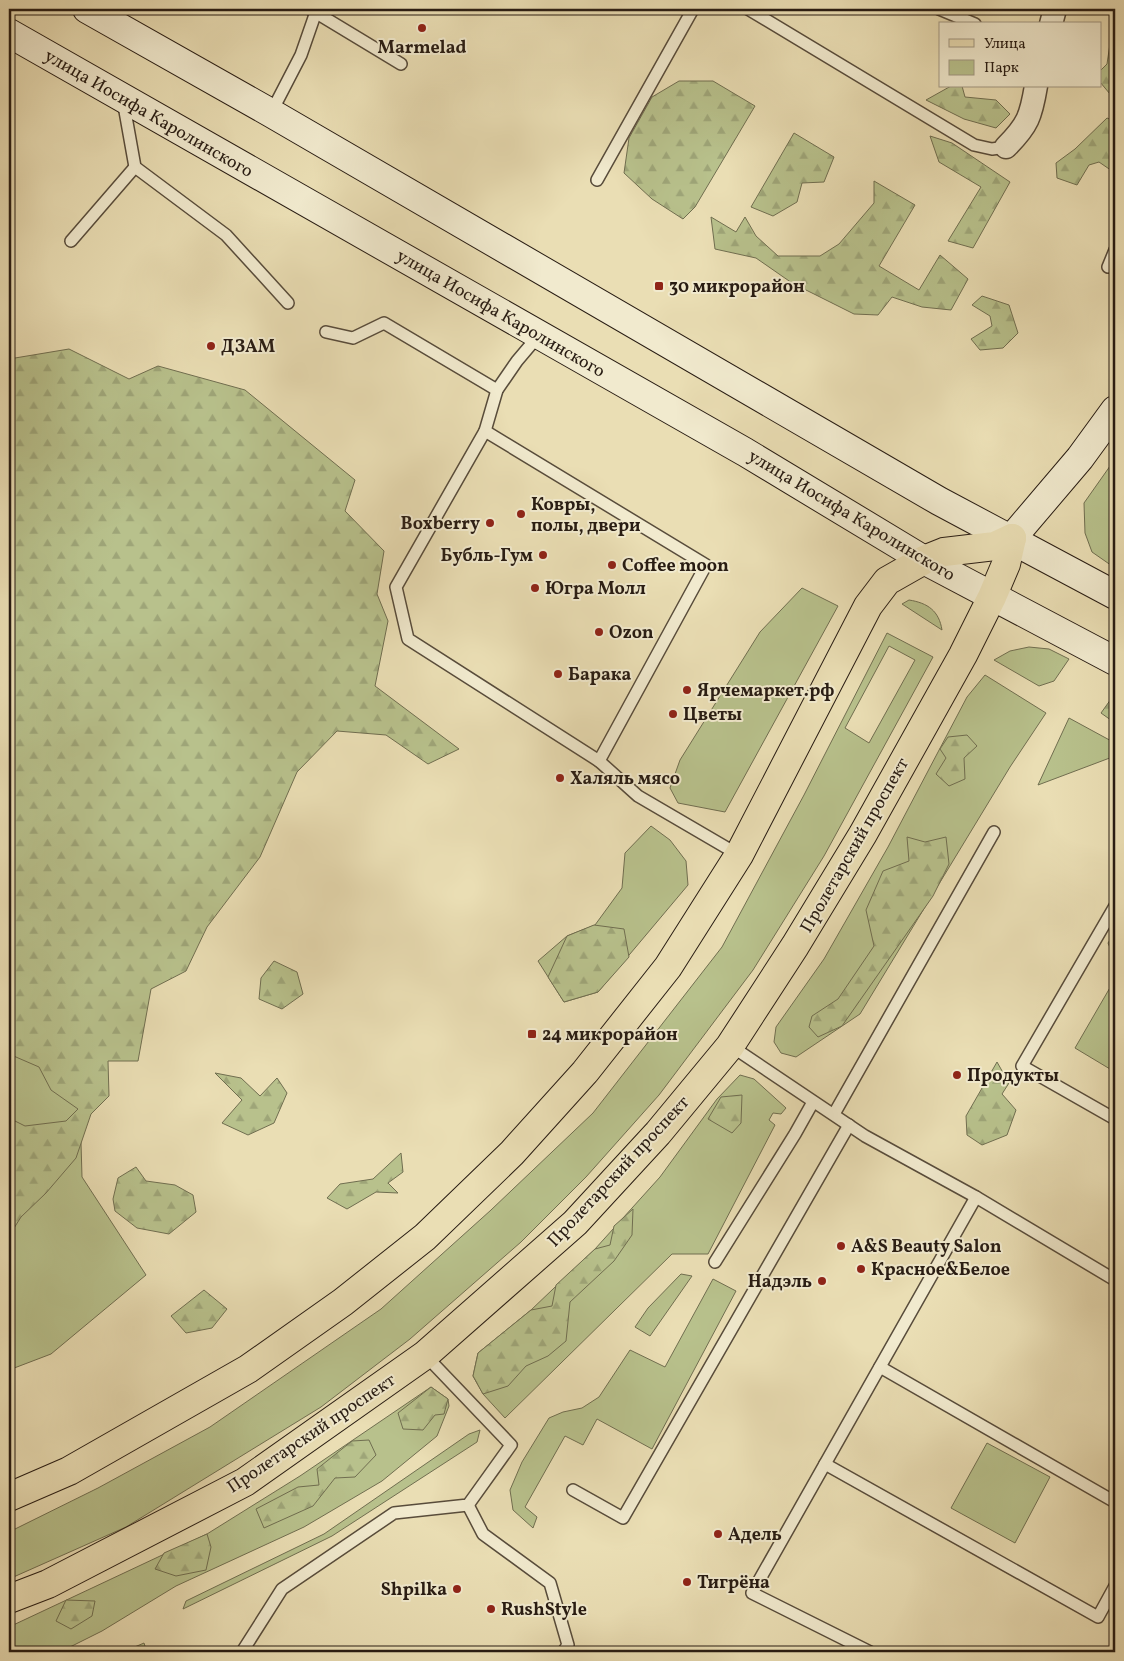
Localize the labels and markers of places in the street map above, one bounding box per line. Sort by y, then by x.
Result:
marker: Marmelad [416,22,428,34]
place label: Marmelad [378,36,467,61]
place label: 30 микрорайон [669,275,805,300]
marker: 30 микрорайон [653,280,665,292]
place label: ДЗАМ [221,335,275,360]
marker: ДЗАМ [205,340,217,352]
place label: Ковры, полы, двери [531,493,641,539]
marker: Ковры, полы, двери [515,508,527,520]
place label: Boxberry [401,512,480,537]
marker: Boxberry [484,517,496,529]
place label: Бубль-Гум [440,544,534,569]
marker: Бубль-Гум [537,549,549,561]
place label: Coffee moon [622,554,729,579]
marker: Coffee moon [606,559,618,571]
place label: Югра Молл [545,577,646,602]
marker: Югра Молл [529,582,541,594]
place label: Ozon [609,621,654,646]
marker: Ozon [593,626,605,638]
place label: Барака [568,663,631,688]
marker: Барака [552,668,564,680]
place label: Ярчемаркет.рф [697,679,835,704]
marker: Ярчемаркет.рф [681,684,693,696]
place label: Цветы [683,703,742,728]
marker: Цветы [667,708,679,720]
place label: Халяль мясо [570,767,680,792]
marker: Халяль мясо [554,772,566,784]
place label: 24 микрорайон [542,1023,678,1048]
marker: 24 микрорайон [526,1028,538,1040]
place label: Продукты [967,1064,1059,1089]
marker: Продукты [951,1069,963,1081]
place label: A&S Beauty Salon [851,1235,1002,1260]
marker: A&S Beauty Salon [835,1240,847,1252]
place label: Красное&Белое [871,1258,1010,1283]
marker: Красное&Белое [855,1263,867,1275]
place label: Надэль [748,1270,812,1295]
marker: Надэль [816,1275,828,1287]
place label: Адель [728,1523,782,1548]
marker: Адель [712,1528,724,1540]
place label: Тигрёна [697,1571,770,1596]
marker: Тигрёна [681,1576,693,1588]
place label: Shpilka [381,1578,447,1603]
marker: Shpilka [451,1583,463,1595]
place label: RushStyle [501,1598,587,1623]
marker: RushStyle [485,1603,497,1615]

